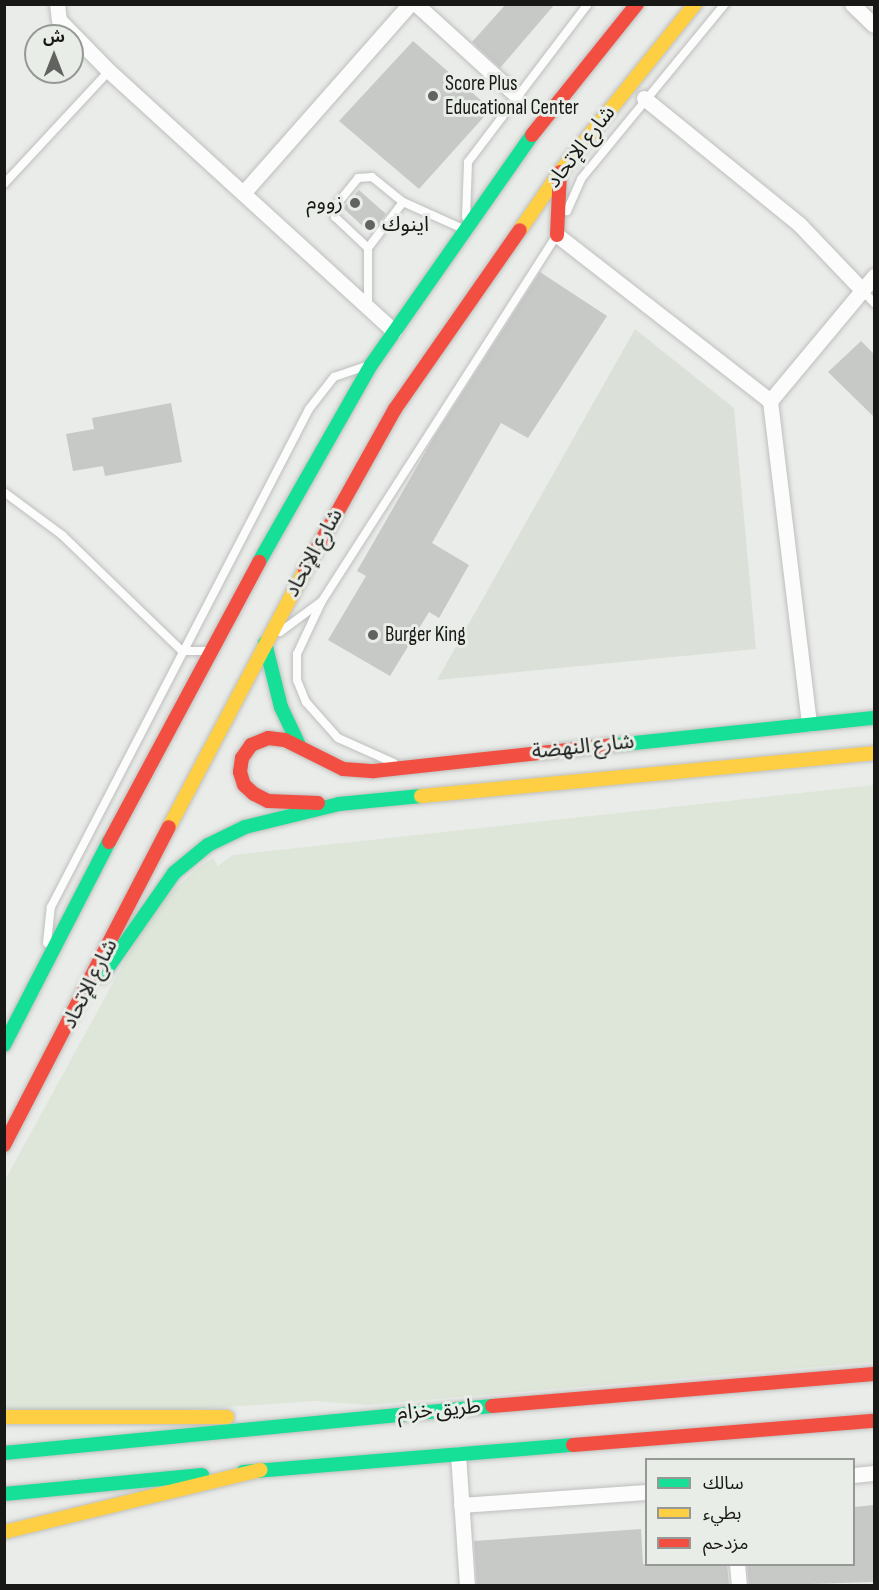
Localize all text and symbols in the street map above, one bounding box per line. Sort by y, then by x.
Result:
north arrow [24,24,84,84]
text: ش [43,28,65,47]
place label: Score Plus Educational Center [445,71,579,121]
marker: Score Plus Educational Center [426,89,440,103]
street label: شارع الإتحاد [541,101,621,193]
place label: زووم [306,190,343,216]
marker: زووم [348,196,362,210]
place label: اينوك [382,212,429,238]
marker: اينوك [363,218,377,232]
street label: شارع الإتحاد [279,504,349,602]
place label: Burger King [385,622,466,648]
marker: Burger King [366,628,380,642]
street label: شارع النهضة [531,729,635,765]
street label: شارع الإتحاد [57,935,123,1033]
street label: طريق خزام [396,1394,482,1426]
legend [645,1458,855,1566]
text: سالك [703,1473,744,1494]
text: بطيء [703,1503,741,1524]
text: مزدحم [703,1533,748,1554]

